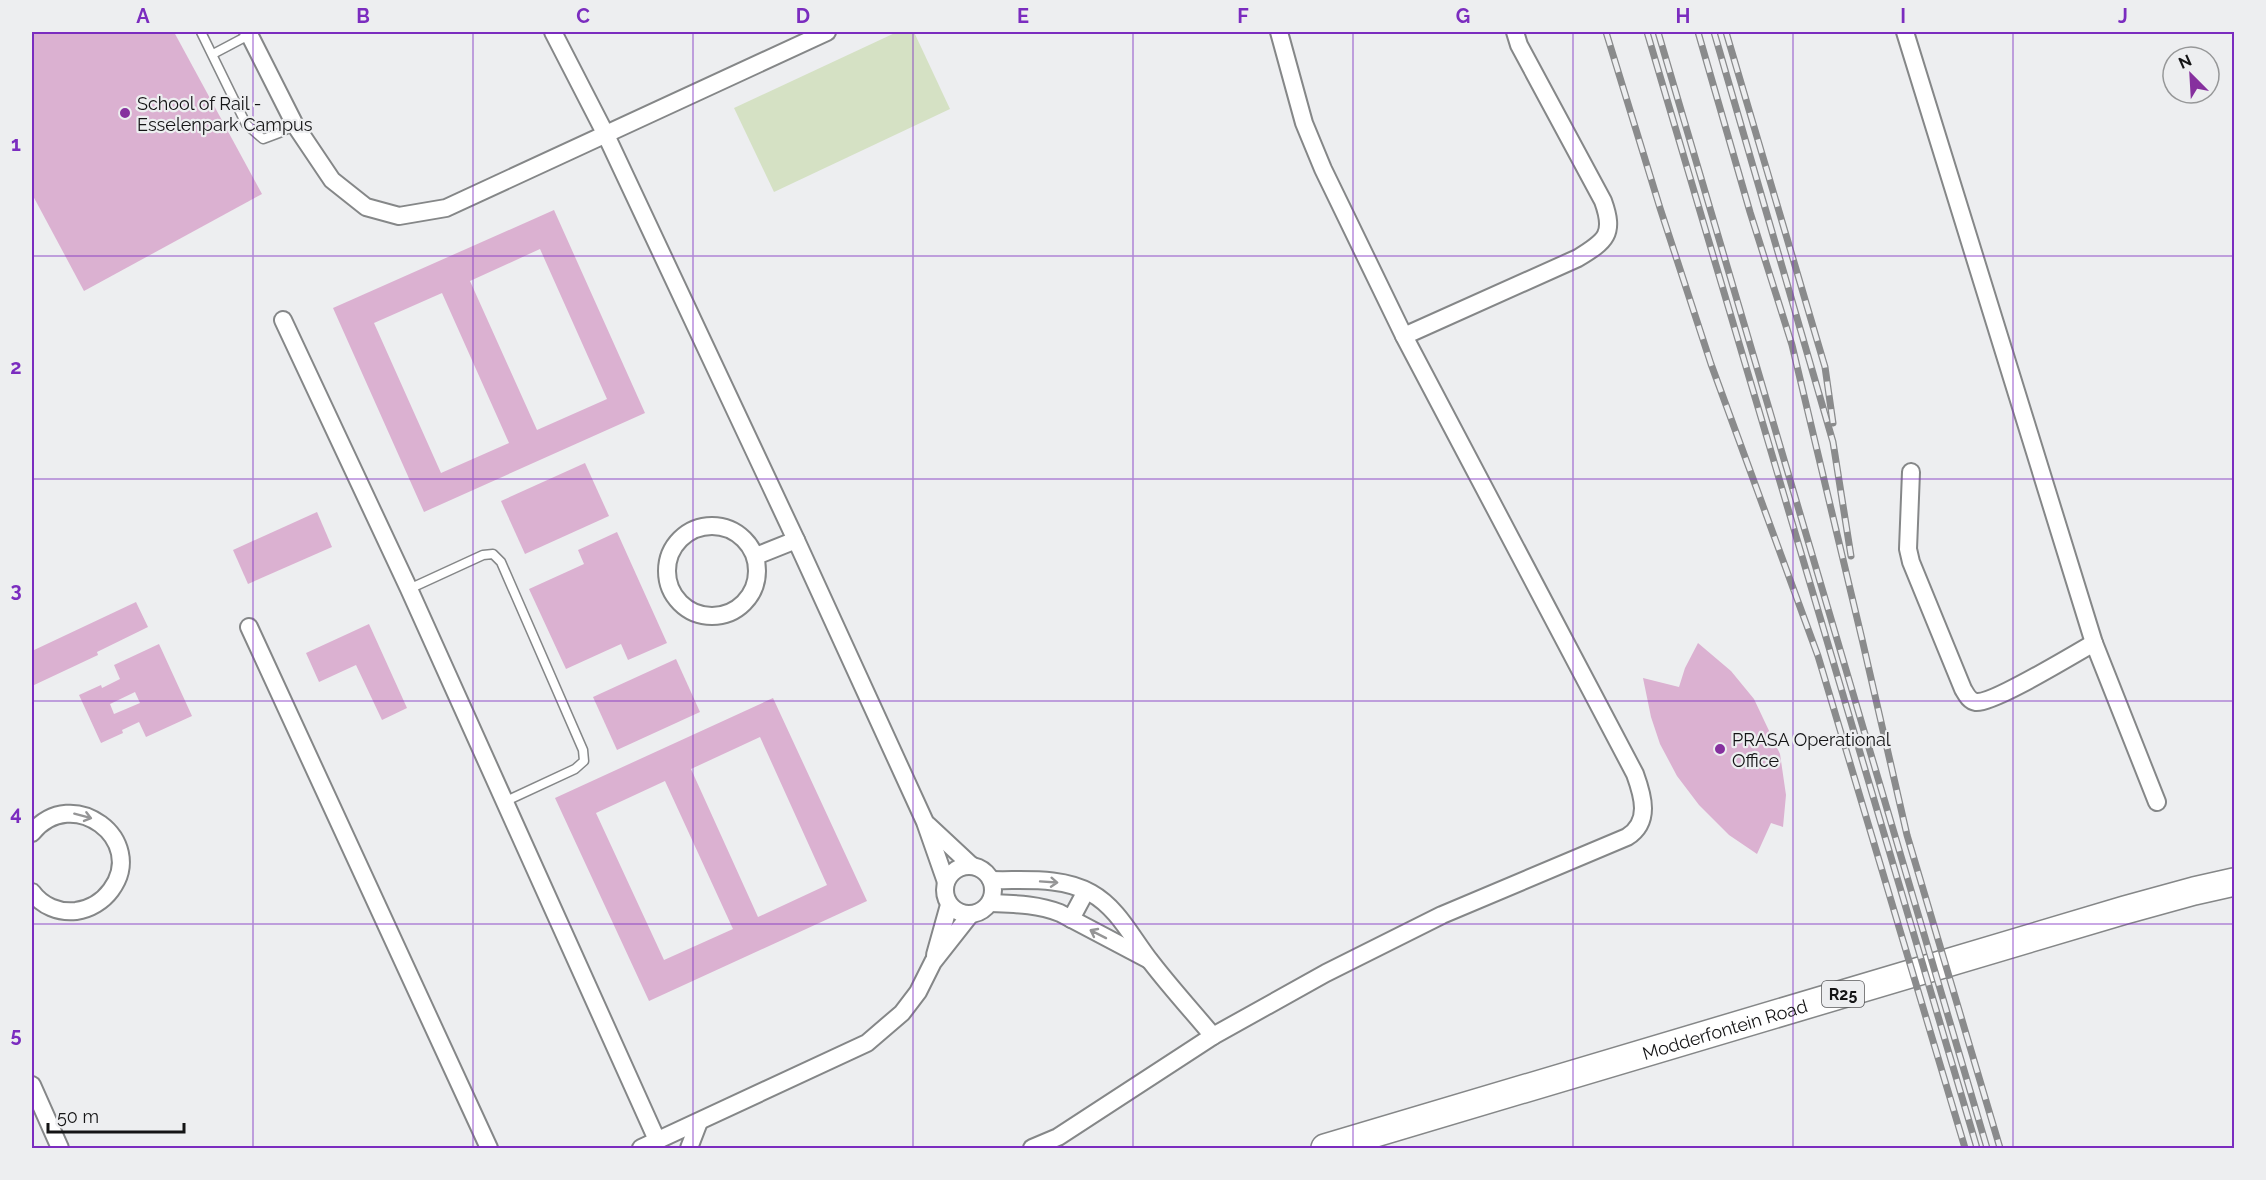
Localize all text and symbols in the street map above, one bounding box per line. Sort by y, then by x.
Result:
text: A [136,4,150,28]
text: B [356,4,370,28]
text: C [576,4,590,28]
text: D [796,4,810,28]
text: E [1017,4,1029,28]
text: F [1237,4,1249,28]
text: G [1456,4,1470,28]
text: H [1676,4,1690,28]
text: I [1900,4,1906,28]
text: J [2118,4,2128,28]
north arrow [2161,45,2221,105]
text: N [2176,51,2195,73]
place label: School of Rail - Esselenpark Campus [137,93,313,135]
marker: School of Rail - Esselenpark Campus [118,106,132,120]
text: 1 [11,132,21,156]
text: 2 [10,355,22,379]
text: 3 [10,578,22,602]
place label: PRASA Operational Office [1732,729,1891,771]
marker: PRASA Operational Office [1713,742,1727,756]
text: 4 [10,801,22,825]
one-way arrow [73,811,92,822]
one-way arrow [1039,877,1059,888]
one-way arrow [1090,928,1107,940]
road number: R25 [1822,981,1864,1007]
street label: Modderfontein Road [1640,995,1810,1064]
text: 5 [10,1023,22,1047]
scale bar [48,1096,184,1134]
text: 50 m [57,1106,99,1127]

